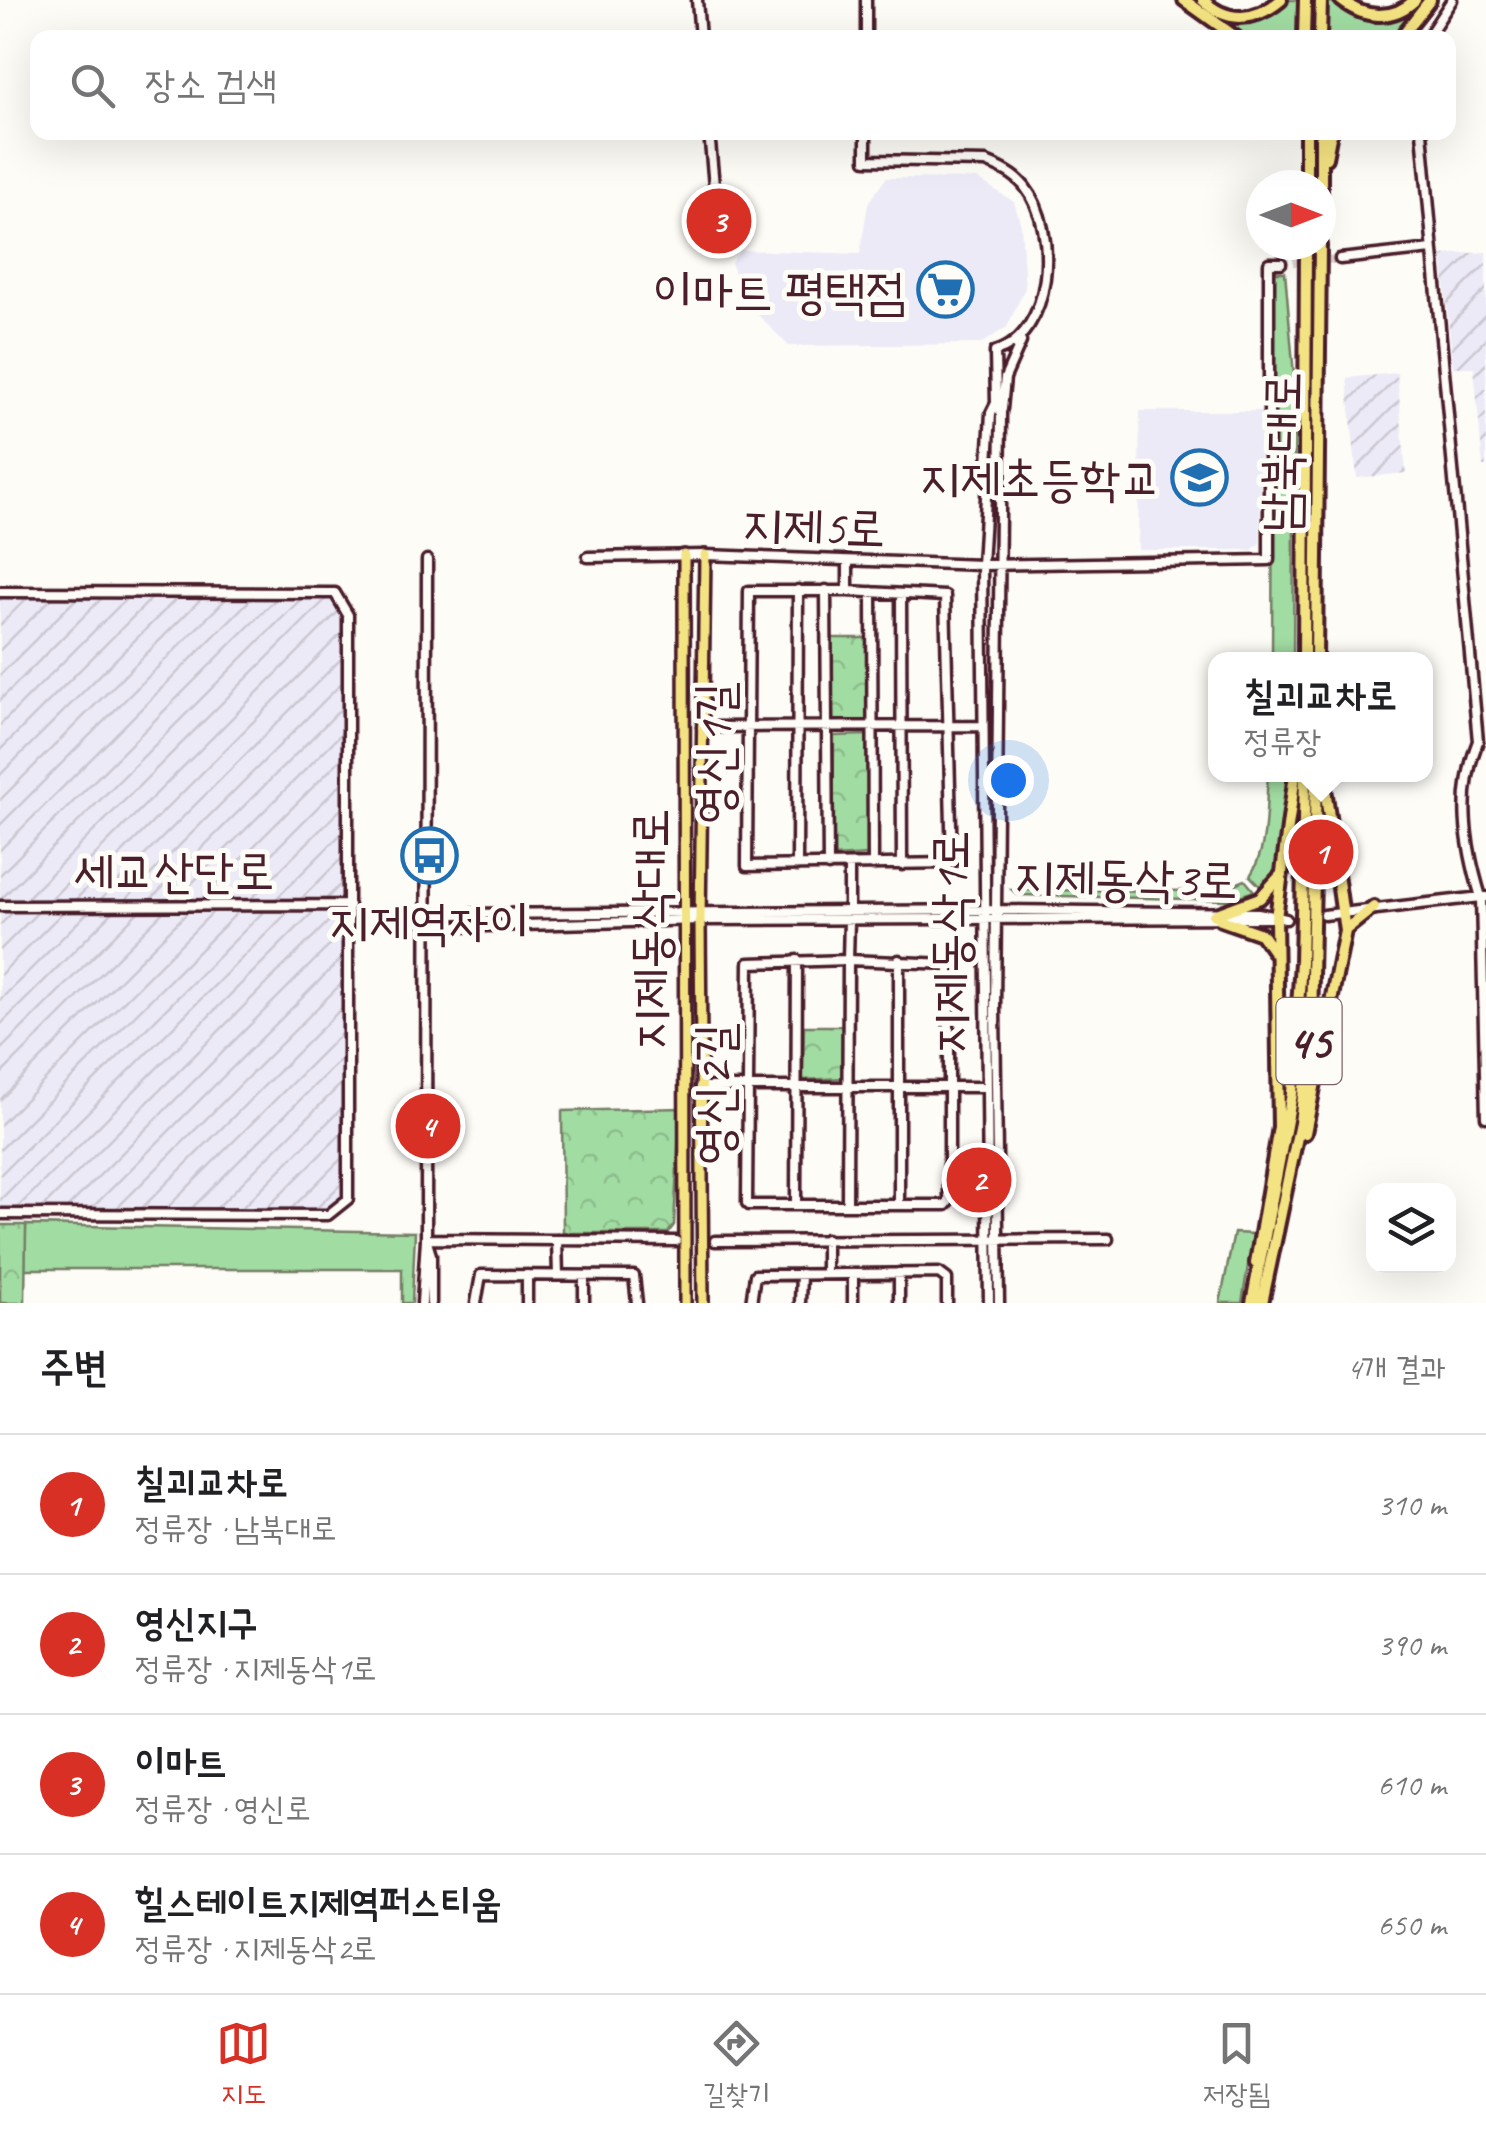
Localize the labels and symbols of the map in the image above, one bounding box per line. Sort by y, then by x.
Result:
north arrow [1246,170,1336,260]
pin: 3 [686,184,752,258]
place label: 이마트 평택점 [652,260,906,323]
supermarket icon: 이마트 평택점 [915,260,975,320]
street label: 남북대로 [1249,371,1314,533]
place label: 지제초등학교 [920,447,1161,510]
school or university icon: 지제초등학교 [1170,447,1230,507]
street label: 지제5로 [741,493,887,560]
street label: 영신1길 [683,681,746,825]
your location [983,755,1034,806]
street label: 지제동삭대로 [619,808,682,1050]
pin: 1 [1288,814,1354,890]
bus stop icon: 지제역자이 [399,826,459,886]
street label: 지제동삭1로 [919,830,982,1054]
street label: 세교산단로 [73,840,275,903]
street label: 지제동삭3로 [1014,845,1238,912]
place label: 지제역자이 [328,891,530,954]
road number: 45 [1276,998,1342,1084]
street label: 영신2길 [683,1022,746,1166]
pin: 4 [396,1088,460,1164]
pin: 2 [946,1142,1012,1218]

